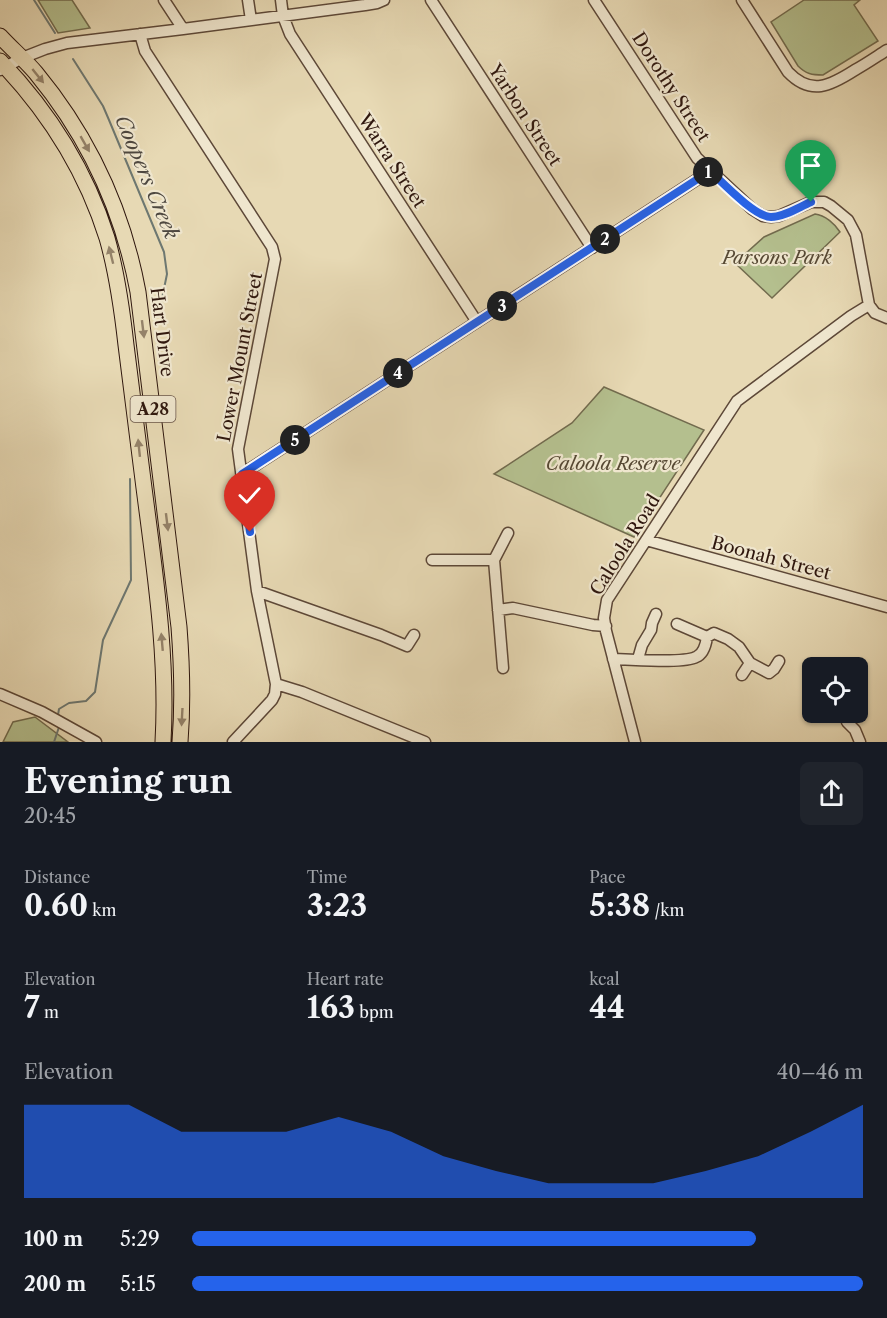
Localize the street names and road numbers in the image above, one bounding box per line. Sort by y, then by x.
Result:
street label: Dorothy Street [627,28,715,147]
street label: Yarbon Street [483,59,566,171]
street label: Warra Street [353,109,431,213]
street label: Lower Mount Street [213,270,267,444]
street label: Hart Drive [146,286,178,378]
road number: A28 [130,396,176,422]
street label: Caloola Road [585,490,665,599]
street label: Boonah Street [709,532,834,585]

